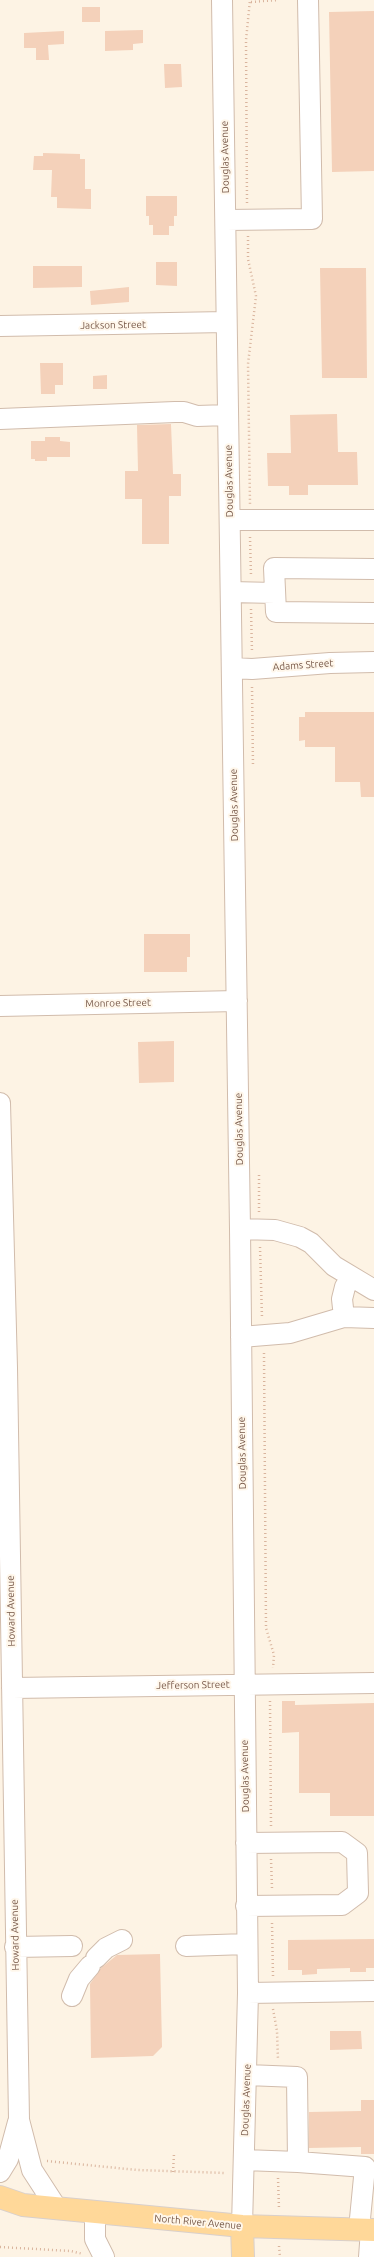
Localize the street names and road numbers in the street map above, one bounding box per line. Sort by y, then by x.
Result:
street label: Douglas Avenue [218,121,232,193]
street label: Jackson Street [80,318,146,332]
street label: Douglas Avenue [222,445,236,517]
street label: Adams Street [272,657,334,673]
street label: Douglas Avenue [227,769,241,841]
street label: Monroe Street [85,996,151,1010]
street label: Douglas Avenue [232,1093,246,1165]
street label: Douglas Avenue [235,1417,249,1489]
street label: Howard Avenue [4,1575,18,1647]
street label: Jefferson Street [156,1678,230,1692]
street label: Douglas Avenue [238,1740,252,1812]
street label: Howard Avenue [8,1899,22,1971]
street label: Douglas Avenue [239,2064,253,2136]
street label: North River Avenue [154,2212,242,2232]

